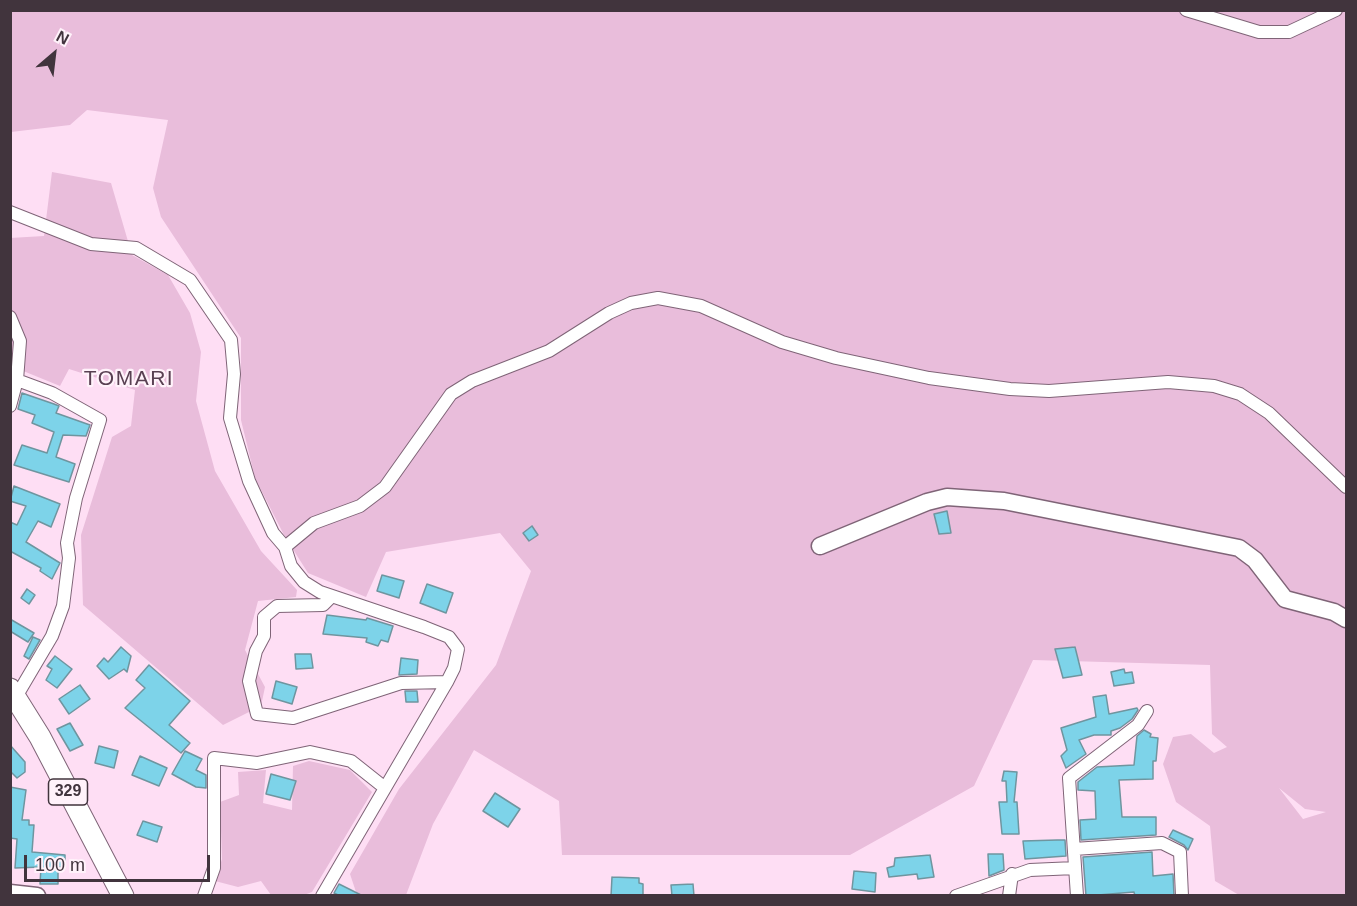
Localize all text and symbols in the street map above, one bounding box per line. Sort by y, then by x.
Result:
north arrow [24,24,84,84]
text: N [54,27,72,48]
district label: TOMARI [84,366,174,392]
road number: 329 [48,779,88,805]
scale bar [27,843,213,881]
text: 100 m [35,855,85,875]

